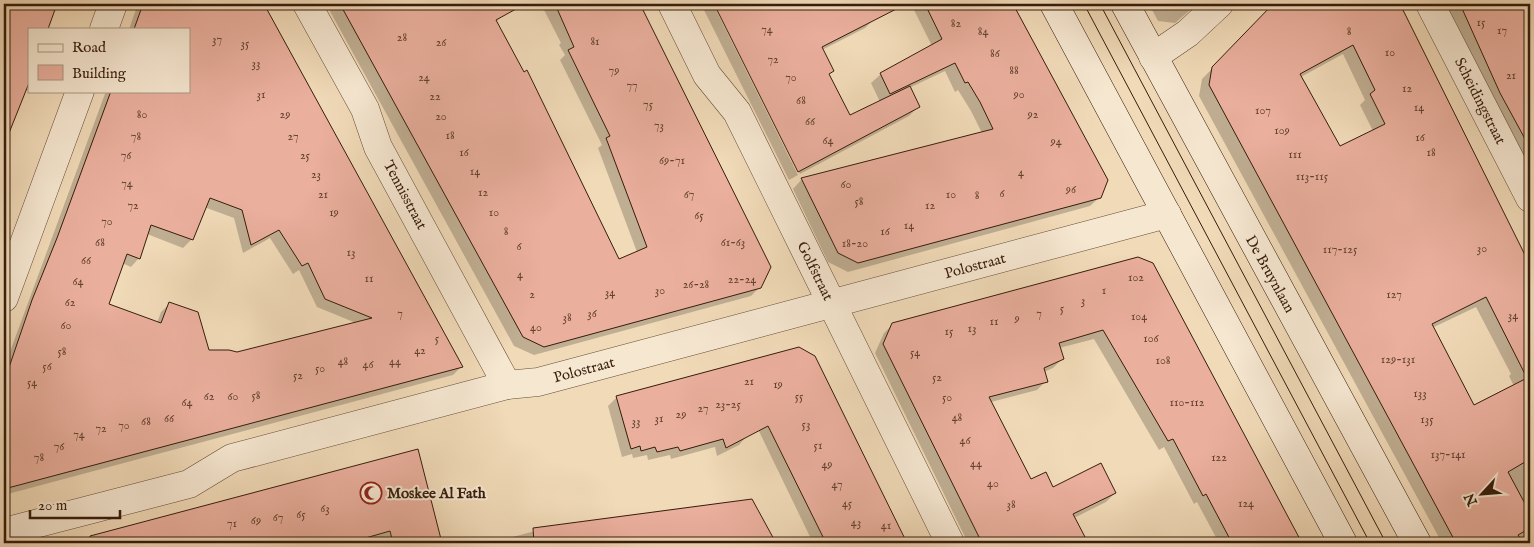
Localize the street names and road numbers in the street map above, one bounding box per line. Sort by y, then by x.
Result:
street label: Scheidingstraat [1450,54,1510,148]
street label: Tennisstraat [379,157,431,233]
street label: De Bruynlaan [1241,232,1299,316]
street label: Golfstraat [793,238,837,304]
street label: Polostraat [942,249,1008,283]
street label: Polostraat [551,353,617,387]

